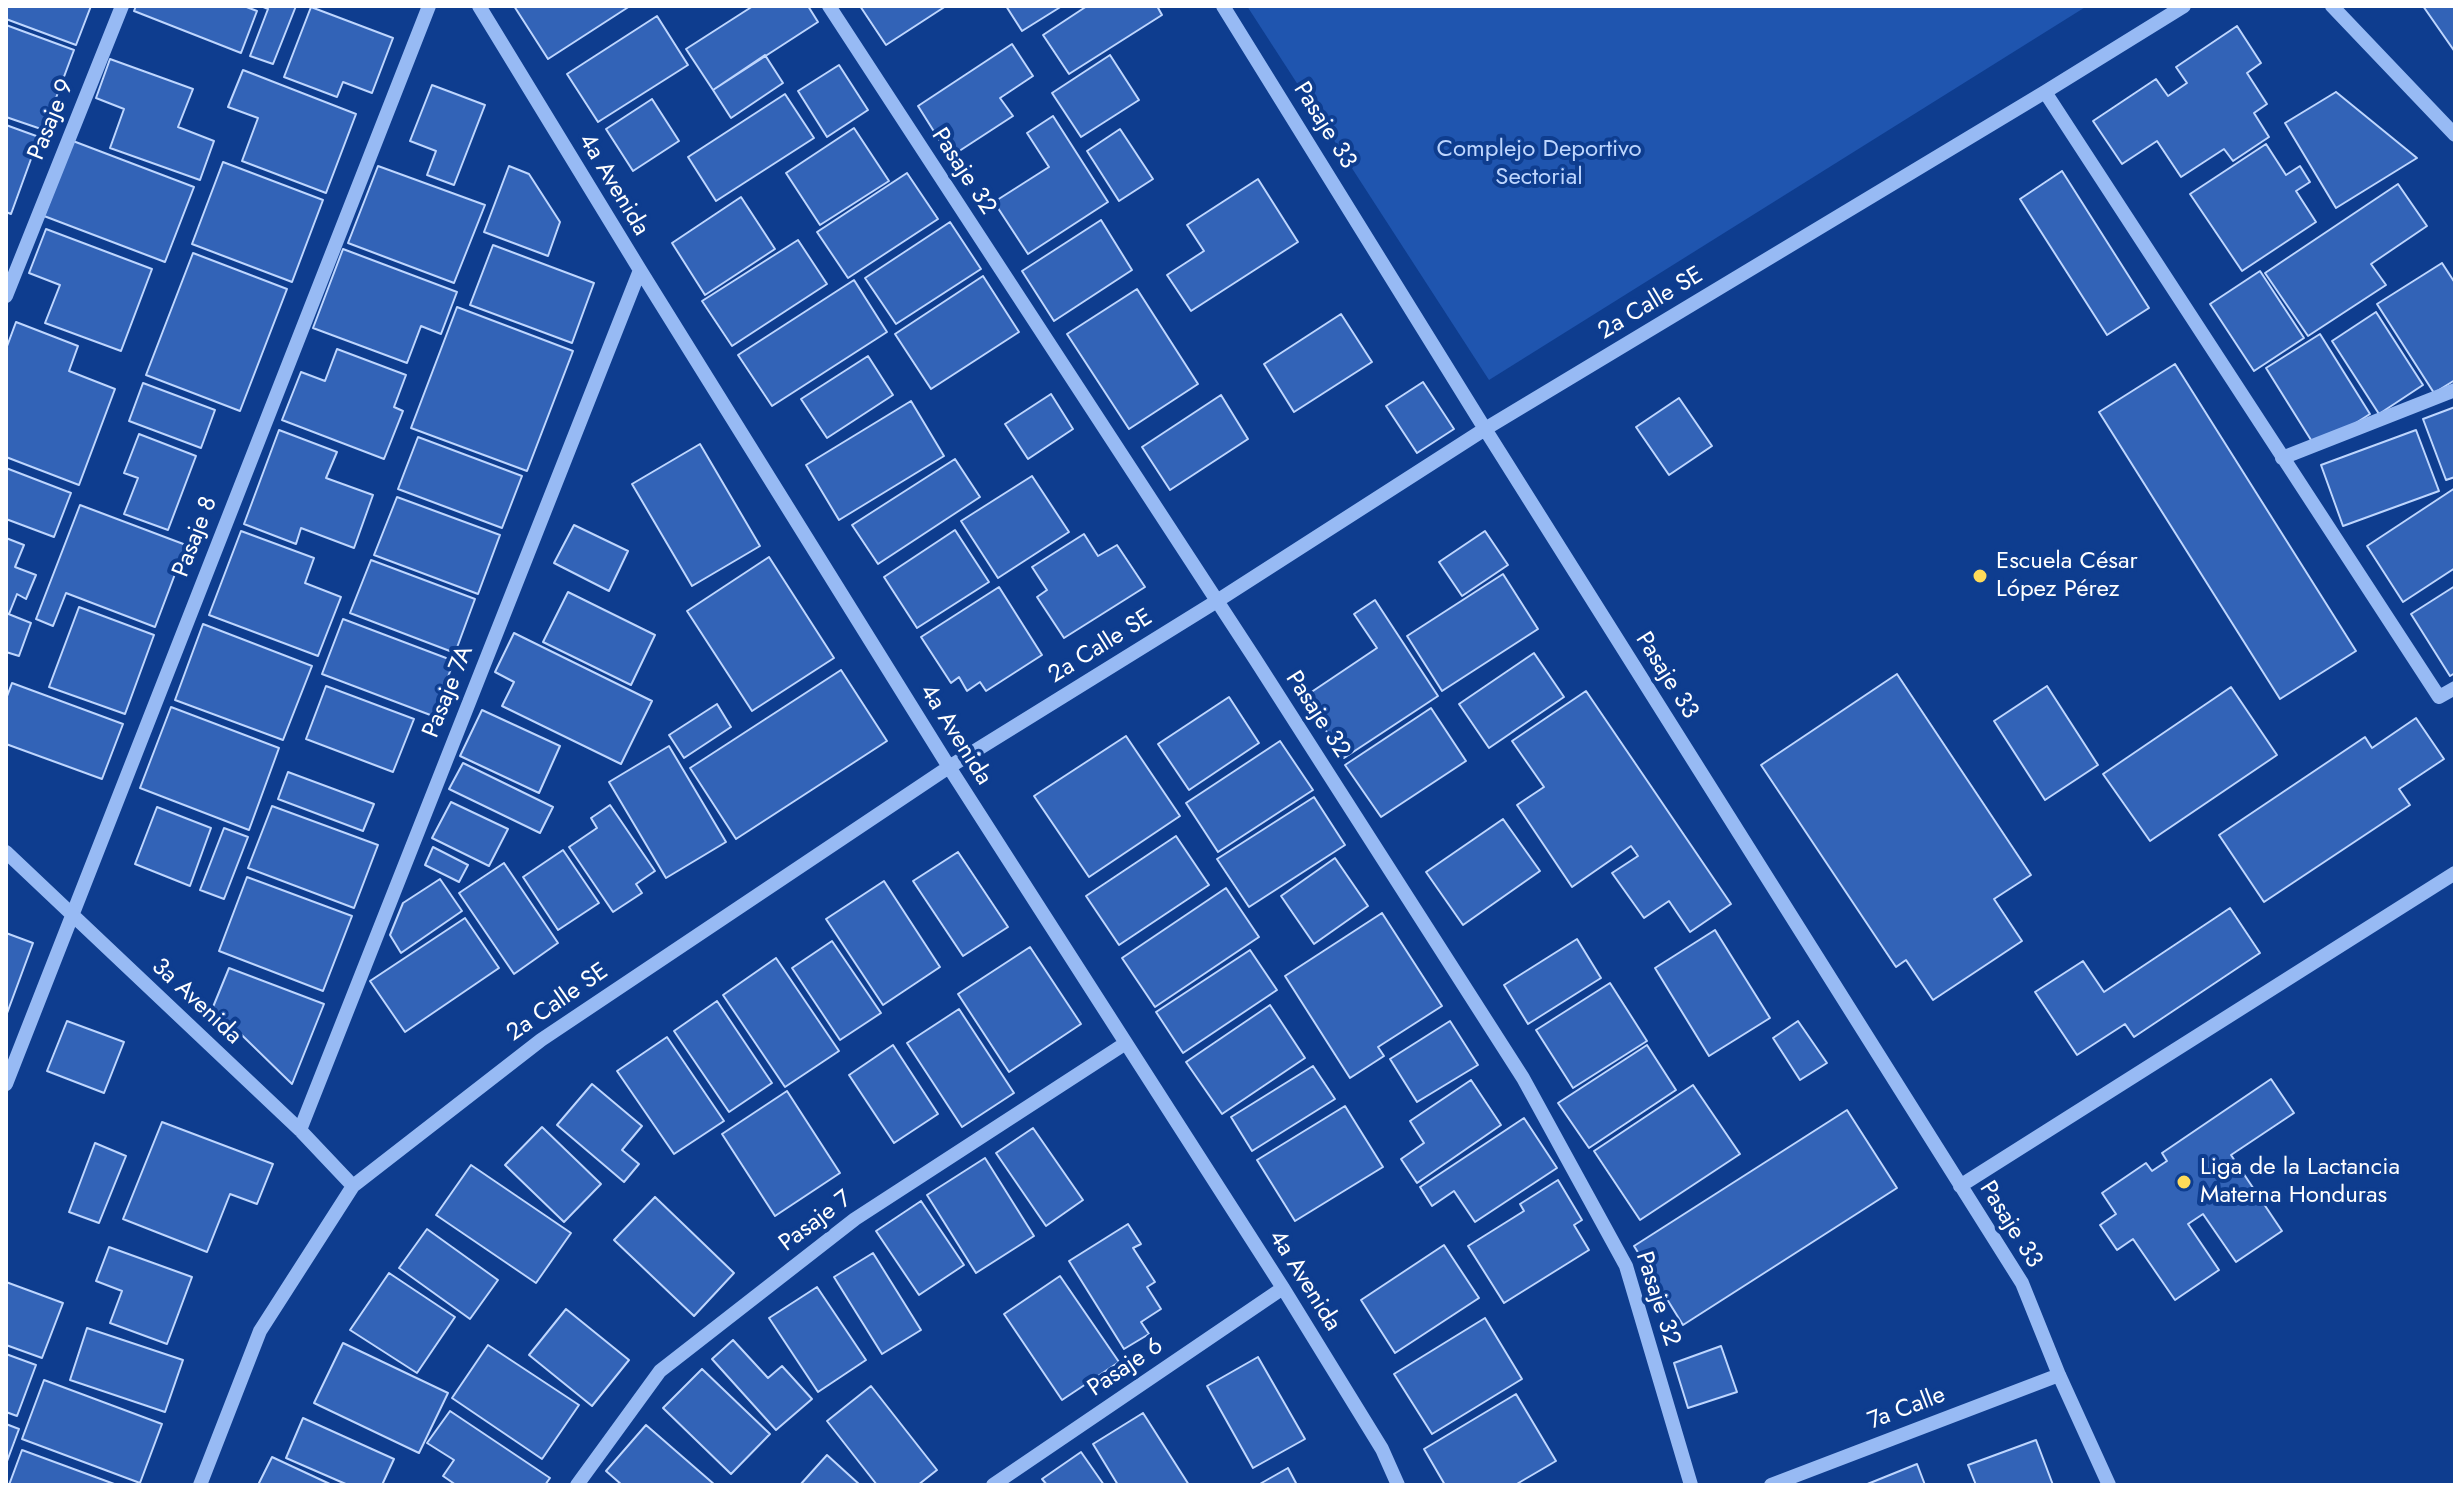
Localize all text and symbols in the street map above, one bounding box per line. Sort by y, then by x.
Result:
street label: Pasaje 9 [23,75,81,165]
street label: Pasaje 33 [1286,77,1362,175]
street label: Pasaje 32 [924,123,1002,221]
street label: 4a Avenida [571,129,655,241]
park label: Complejo Deportivo Sectorial [1436,136,1642,192]
street label: 2a Calle SE [1593,261,1709,347]
street label: Pasaje 8 [168,493,224,581]
place label: Escuela César López Pérez [1996,548,2138,604]
marker: Escuela César López Pérez [1971,567,1989,585]
street label: 2a Calle SE [1044,604,1158,690]
street label: Pasaje 33 [1628,627,1704,725]
street label: Pasaje 7A [418,642,480,742]
street label: Pasaje 32 [1278,666,1356,764]
street label: 4a Avenida [913,679,997,791]
street label: 3a Avenida [145,953,247,1051]
street label: 2a Calle SE [502,958,614,1048]
place label: Liga de la Lactancia Materna Honduras [2200,1154,2400,1210]
marker: Liga de la Lactancia Materna Honduras [2175,1173,2193,1191]
street label: Pasaje 33 [1972,1176,2048,1274]
street label: Pasaje 7 [774,1185,858,1259]
street label: 4a Avenida [1262,1225,1346,1337]
street label: Pasaje 32 [1628,1248,1686,1350]
street label: Pasaje 6 [1083,1332,1169,1404]
street label: 7a Calle [1864,1381,1950,1437]

